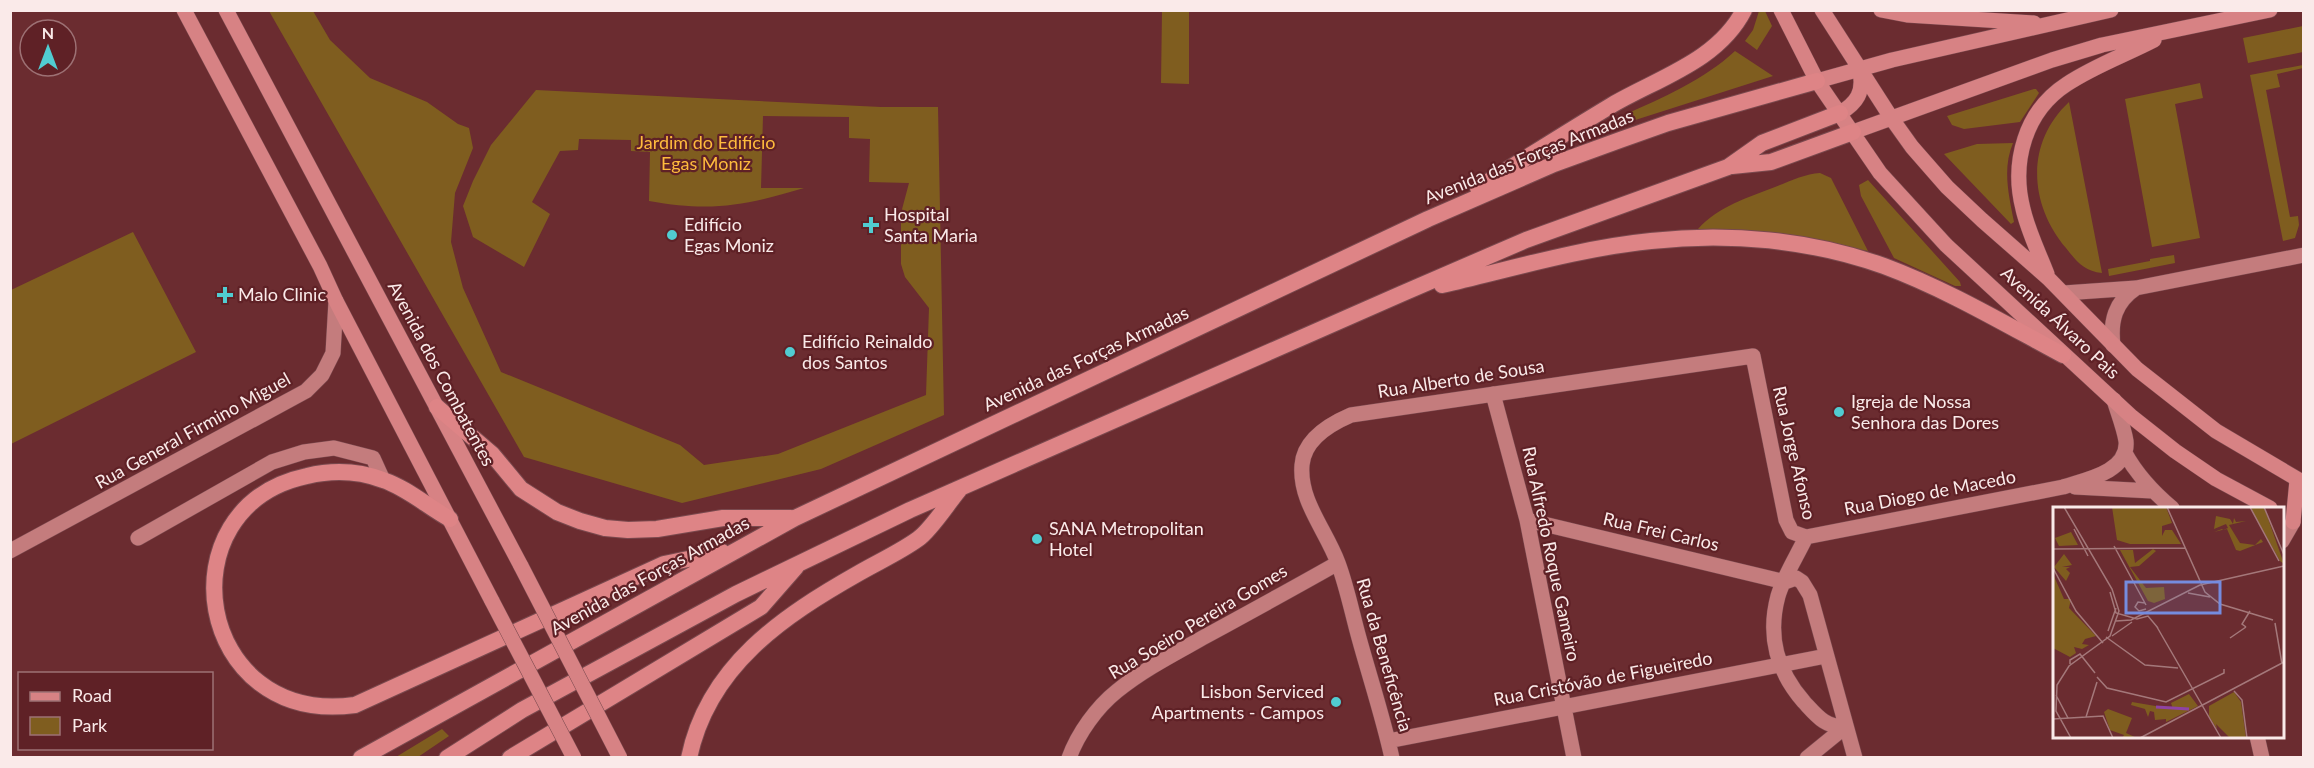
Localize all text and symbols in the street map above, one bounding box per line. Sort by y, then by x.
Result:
north arrow [18,18,78,78]
text: N [42,23,54,42]
street label: Avenida das Forças Armadas [1421,104,1637,208]
park label: Jardim do Edifício Egas Moniz [637,131,775,174]
place label: Hospital Santa Maria [884,203,978,246]
place label: Edifício Egas Moniz [684,213,774,256]
marker: Hospital Santa Maria [862,216,880,234]
marker: Edifício Egas Moniz [665,228,679,242]
street label: Avenida Álvaro Pais [1997,262,2125,383]
street label: Avenida dos Combatentes [384,277,500,470]
place label: Malo Clinic [238,283,326,305]
marker: Malo Clinic [216,286,234,304]
street label: Avenida das Forças Armadas [979,301,1192,415]
place label: Edifício Reinaldo dos Santos [802,330,932,373]
marker: Edifício Reinaldo dos Santos [783,345,797,359]
street label: Rua Alberto de Sousa [1376,354,1546,402]
street label: Rua General Firmino Miguel [91,367,294,493]
street label: Rua Jorge Afonso [1769,384,1821,522]
place label: Igreja de Nossa Senhora das Dores [1851,390,1999,433]
marker: Igreja de Nossa Senhora das Dores [1832,405,1846,419]
street label: Rua Alfredo Roque Gameiro [1518,444,1586,663]
street label: Rua Diogo de Macedo [1842,465,2017,519]
street label: Rua Frei Carlos [1601,507,1722,555]
inset map [2053,507,2284,738]
street label: Avenida das Forças Armadas [546,511,753,639]
place label: SANA Metropolitan Hotel [1049,517,1204,560]
marker: SANA Metropolitan Hotel [1030,532,1044,546]
street label: Rua Soeiro Pereira Gomes [1104,559,1291,683]
street label: Rua da Beneficência [1353,575,1417,734]
street label: Rua Cristóvão de Figueiredo [1492,646,1714,710]
legend [18,672,213,750]
place label: Lisbon Serviced Apartments - Campos [1152,680,1324,723]
text: Road [72,684,112,706]
marker: Lisbon Serviced Apartments - Campos [1329,695,1343,709]
text: Park [72,714,108,736]

